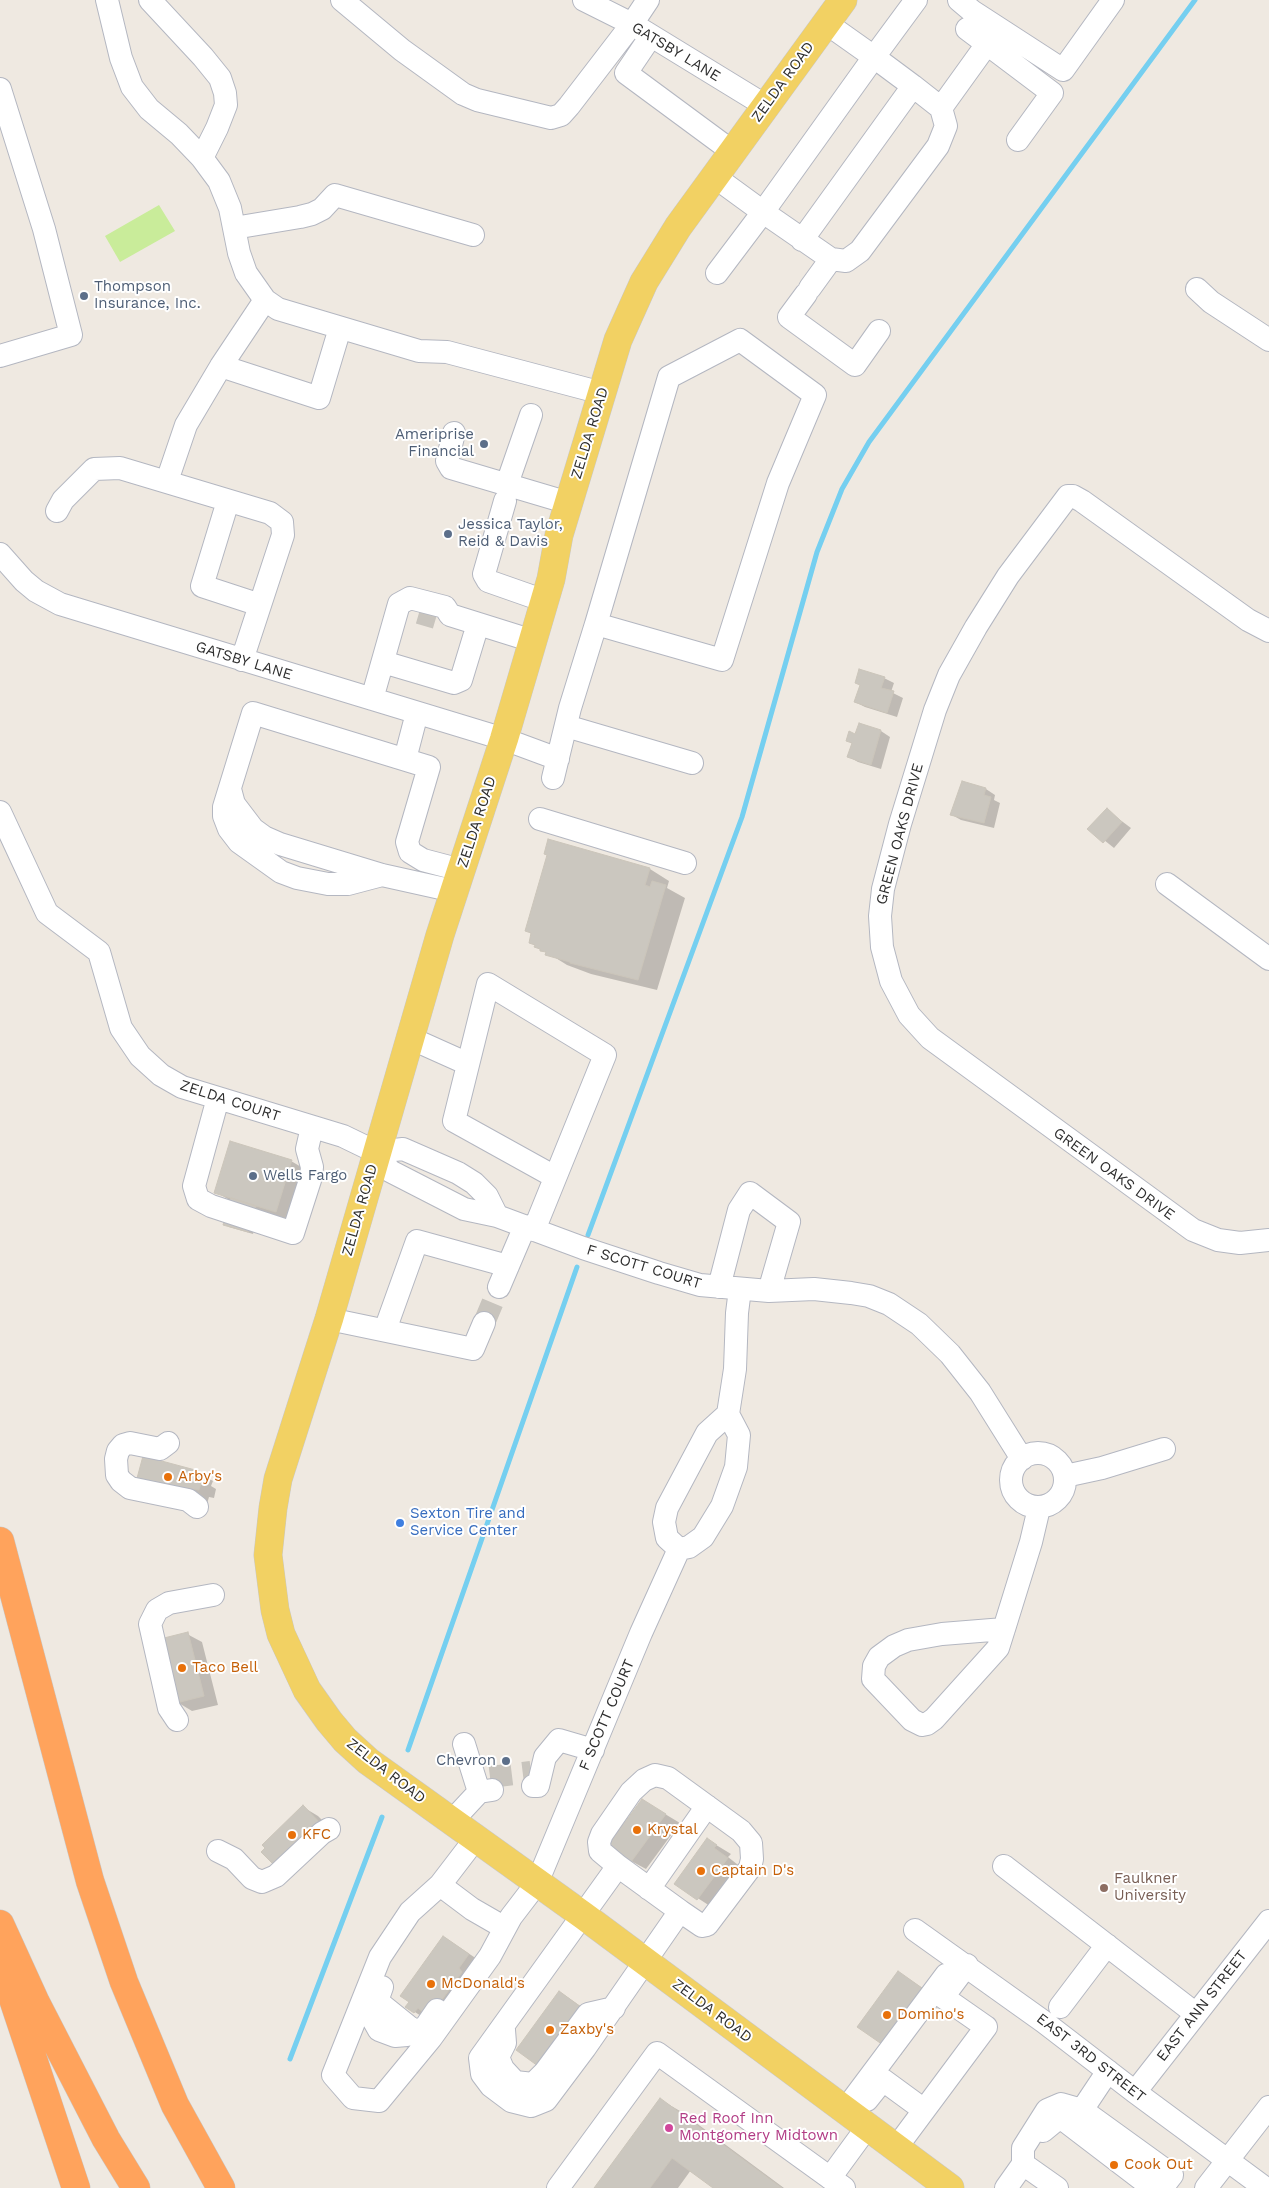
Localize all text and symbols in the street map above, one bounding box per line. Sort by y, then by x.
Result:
street label: GATSBY LANE [628,18,724,86]
street label: ZELDA ROAD [748,38,818,126]
place label: Thompson Insurance, Inc. [94,278,201,313]
marker: Thompson Insurance, Inc. [78,290,90,302]
street label: ZELDA ROAD [568,385,612,481]
place label: Ameriprise Financial [395,426,474,461]
marker: Ameriprise Financial [478,438,490,450]
place label: Jessica Taylor, Reid & Davis [458,516,563,551]
marker: Jessica Taylor, Reid & Davis [442,528,454,540]
street label: GATSBY LANE [193,638,295,684]
street label: GREEN OAKS DRIVE [872,761,928,907]
street label: ZELDA ROAD [454,774,500,870]
street label: ZELDA COURT [178,1076,282,1126]
street label: GREEN OAKS DRIVE [1050,1124,1178,1224]
street label: ZELDA ROAD [338,1162,382,1258]
place label: Wells Fargo [263,1167,347,1185]
marker: Wells Fargo [247,1170,259,1182]
street label: F SCOTT COURT [584,1241,704,1293]
place label: Arby's [178,1468,222,1486]
marker: Arby's [162,1471,174,1483]
place label: Sexton Tire and Service Center [410,1505,525,1540]
marker: Sexton Tire and Service Center [394,1517,406,1529]
street label: F SCOTT COURT [575,1657,639,1773]
place label: Taco Bell [192,1659,258,1677]
marker: Taco Bell [176,1662,188,1674]
street label: ZELDA ROAD [343,1735,429,1807]
place label: Chevron [436,1752,496,1770]
marker: Chevron [500,1755,512,1767]
place label: Krystal [647,1821,698,1839]
marker: Krystal [631,1824,643,1836]
place label: KFC [302,1826,331,1844]
marker: KFC [286,1829,298,1841]
place label: Captain D's [711,1862,794,1880]
marker: Captain D's [695,1865,707,1877]
place label: Faulkner University [1114,1870,1186,1905]
marker: Faulkner University [1098,1882,1110,1894]
street label: EAST ANN STREET [1153,1947,1251,2065]
place label: McDonald's [441,1975,525,1993]
street label: ZELDA ROAD [669,1975,755,2047]
marker: McDonald's [425,1978,437,1990]
place label: Domino's [897,2006,964,2024]
marker: Domino's [881,2009,893,2021]
street label: EAST 3RD STREET [1033,2010,1149,2106]
place label: Zaxby's [560,2021,614,2039]
marker: Zaxby's [544,2024,556,2036]
place label: Red Roof Inn Montgomery Midtown [679,2110,838,2145]
marker: Red Roof Inn Montgomery Midtown [663,2122,675,2134]
place label: Cook Out [1124,2156,1193,2174]
marker: Cook Out [1108,2159,1120,2171]

